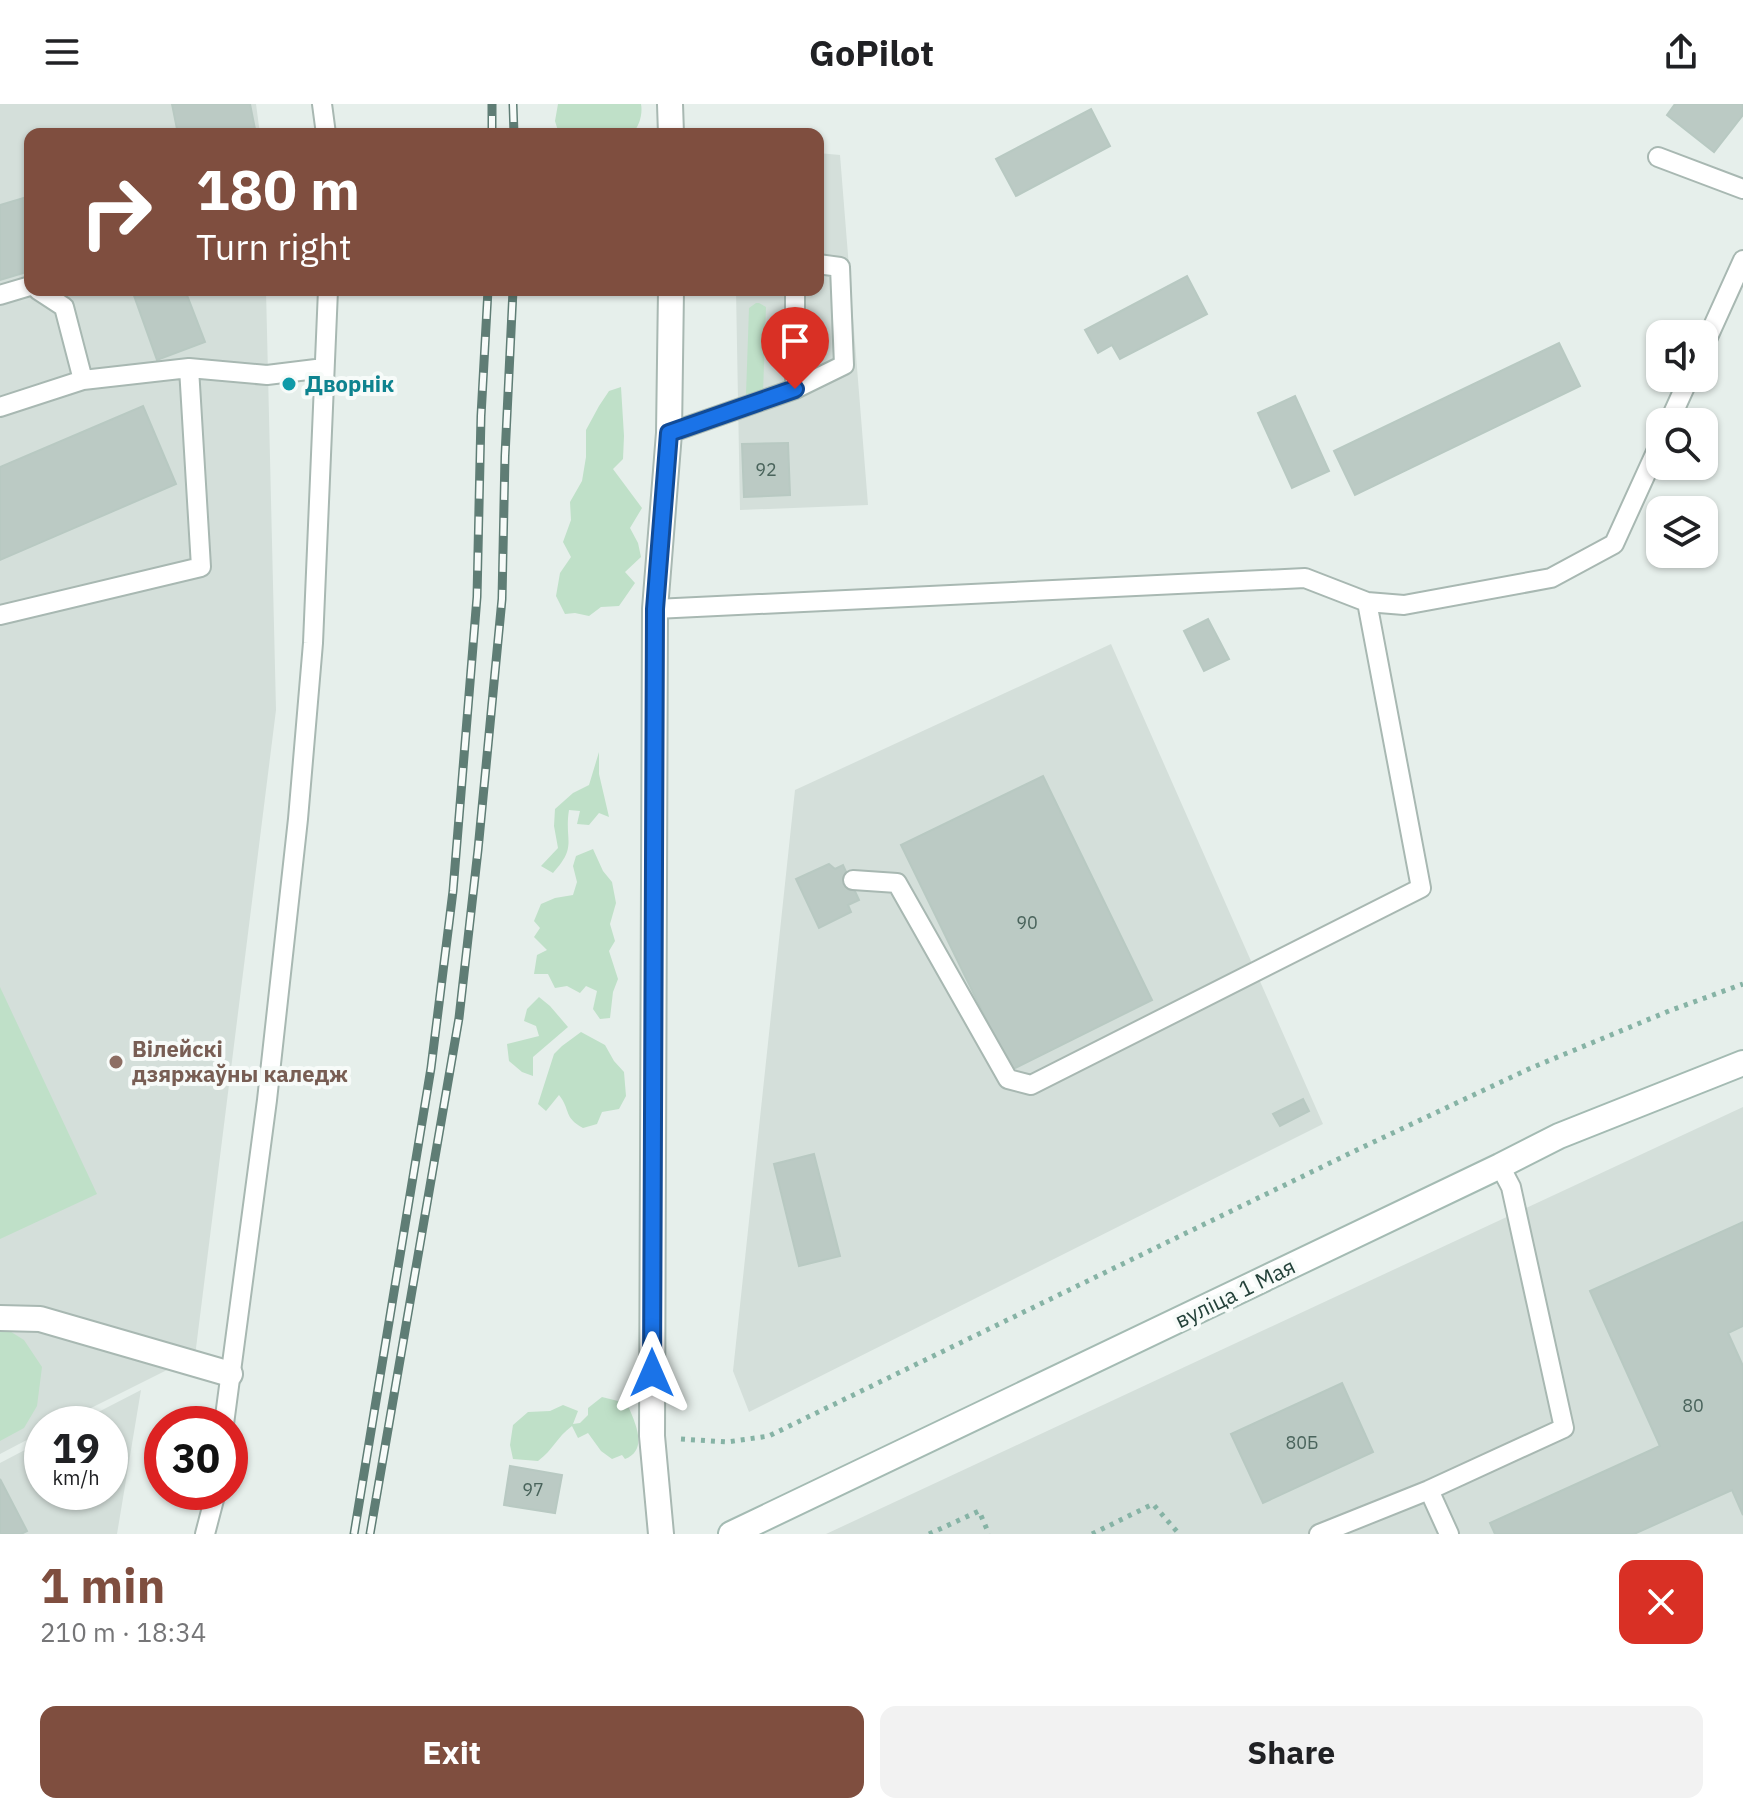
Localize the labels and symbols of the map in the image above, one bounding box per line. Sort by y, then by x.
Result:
pin [761,307,829,389]
place label: Дворнік [305,369,394,398]
marker: Дворнік [280,375,298,393]
house number: 92 [755,458,777,481]
house number: 90 [1016,911,1038,934]
place label: Вілейскі дзяржаўны каледж [132,1034,348,1088]
marker: Вілейскі дзяржаўны каледж [107,1053,125,1071]
street label: вуліца 1 Мая [1170,1251,1300,1334]
position arrow [610,1331,694,1415]
house number: 80 [1682,1394,1704,1417]
speed limit sign: 30 [144,1406,248,1510]
house number: 80Б [1285,1431,1319,1454]
house number: 97 [522,1478,544,1501]

